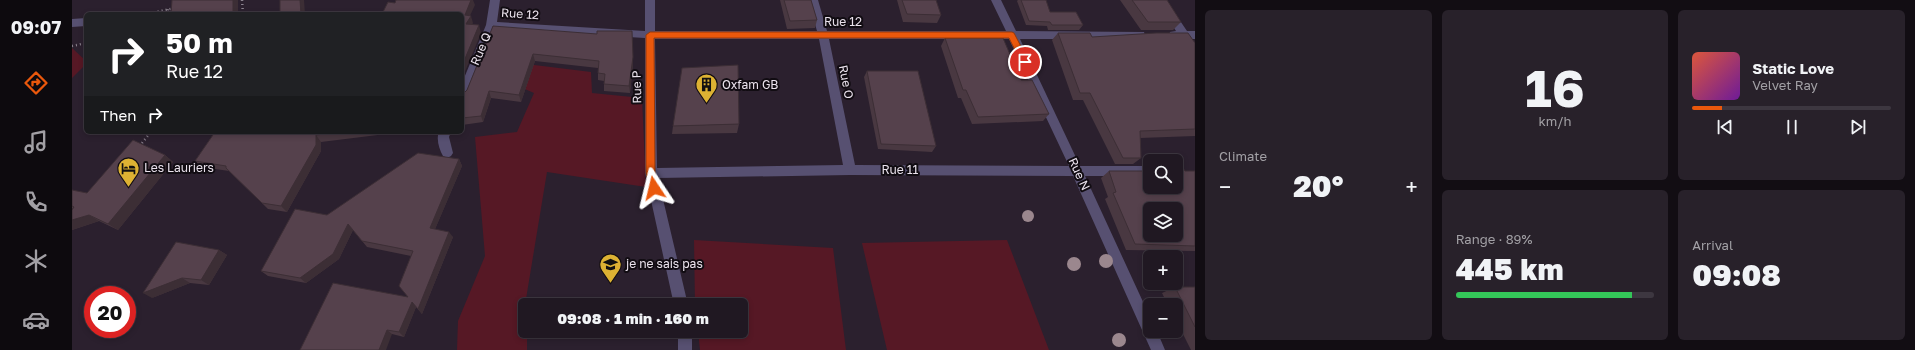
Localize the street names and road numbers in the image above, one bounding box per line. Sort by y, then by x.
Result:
street label: Rue 12 [501,5,540,22]
street label: Rue 12 [824,14,862,29]
street label: Rue Q [467,30,494,67]
street label: Rue O [836,64,857,100]
street label: Rue P [629,70,644,104]
street label: Rue N [1065,155,1093,192]
street label: Rue 11 [882,162,919,177]

